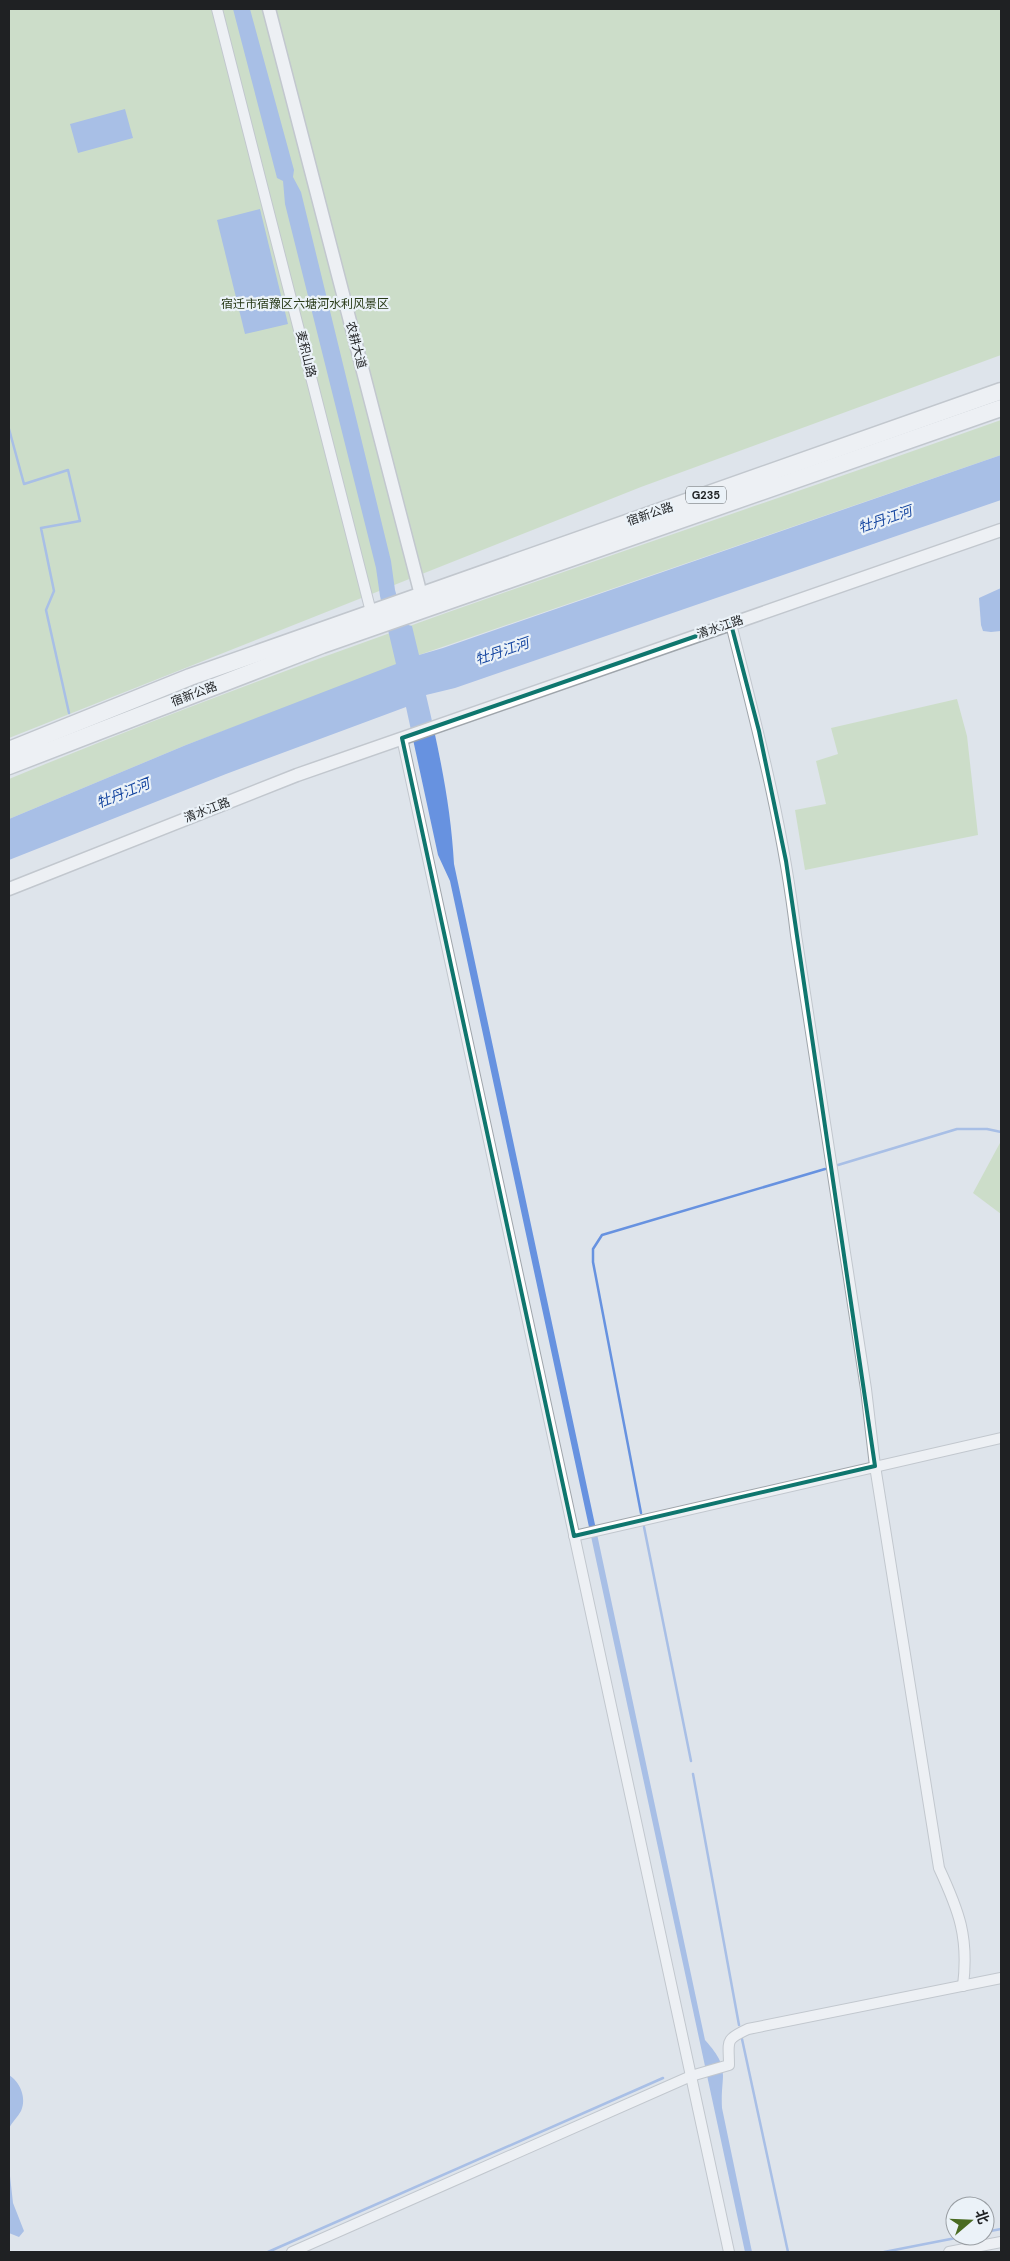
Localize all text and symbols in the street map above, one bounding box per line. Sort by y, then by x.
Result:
park label: 宿迁市宿豫区六塘河水利风景区 [221,296,389,312]
street label: 农耕大道 [342,320,370,370]
street label: 麦积山路 [292,329,320,379]
road number: G235 [686,486,726,504]
street label: 宿新公路 [625,499,675,529]
water label: 牡丹江河 [856,500,917,537]
street label: 清水江路 [695,612,745,642]
water label: 牡丹江河 [473,632,534,669]
street label: 宿新公路 [169,678,219,710]
water label: 牡丹江河 [94,773,155,812]
street label: 清水江路 [182,794,232,826]
north arrow [945,2196,995,2246]
text: 北 [972,2207,993,2226]

